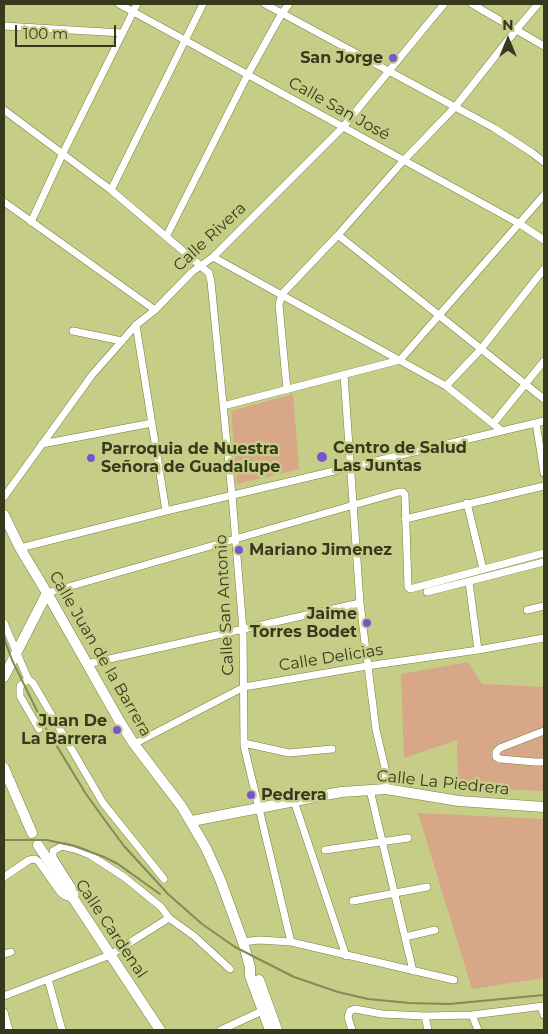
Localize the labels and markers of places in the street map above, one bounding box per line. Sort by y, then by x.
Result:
place label: San Jorge [300,48,383,68]
marker: San Jorge [387,52,399,64]
place label: Centro de Salud Las Juntas [333,438,467,476]
place label: Parroquia de Nuestra Señora de Guadalupe [101,439,280,477]
marker: Centro de Salud Las Juntas [315,450,329,464]
marker: Parroquia de Nuestra Señora de Guadalupe [85,452,97,464]
place label: Mariano Jimenez [249,540,392,560]
marker: Mariano Jimenez [233,544,245,556]
place label: Jaime Torres Bodet [250,604,357,642]
marker: Jaime Torres Bodet [361,617,373,629]
place label: Juan De La Barrera [21,711,107,749]
marker: Juan De La Barrera [111,724,123,736]
place label: Pedrera [261,785,327,805]
marker: Pedrera [245,789,257,801]

